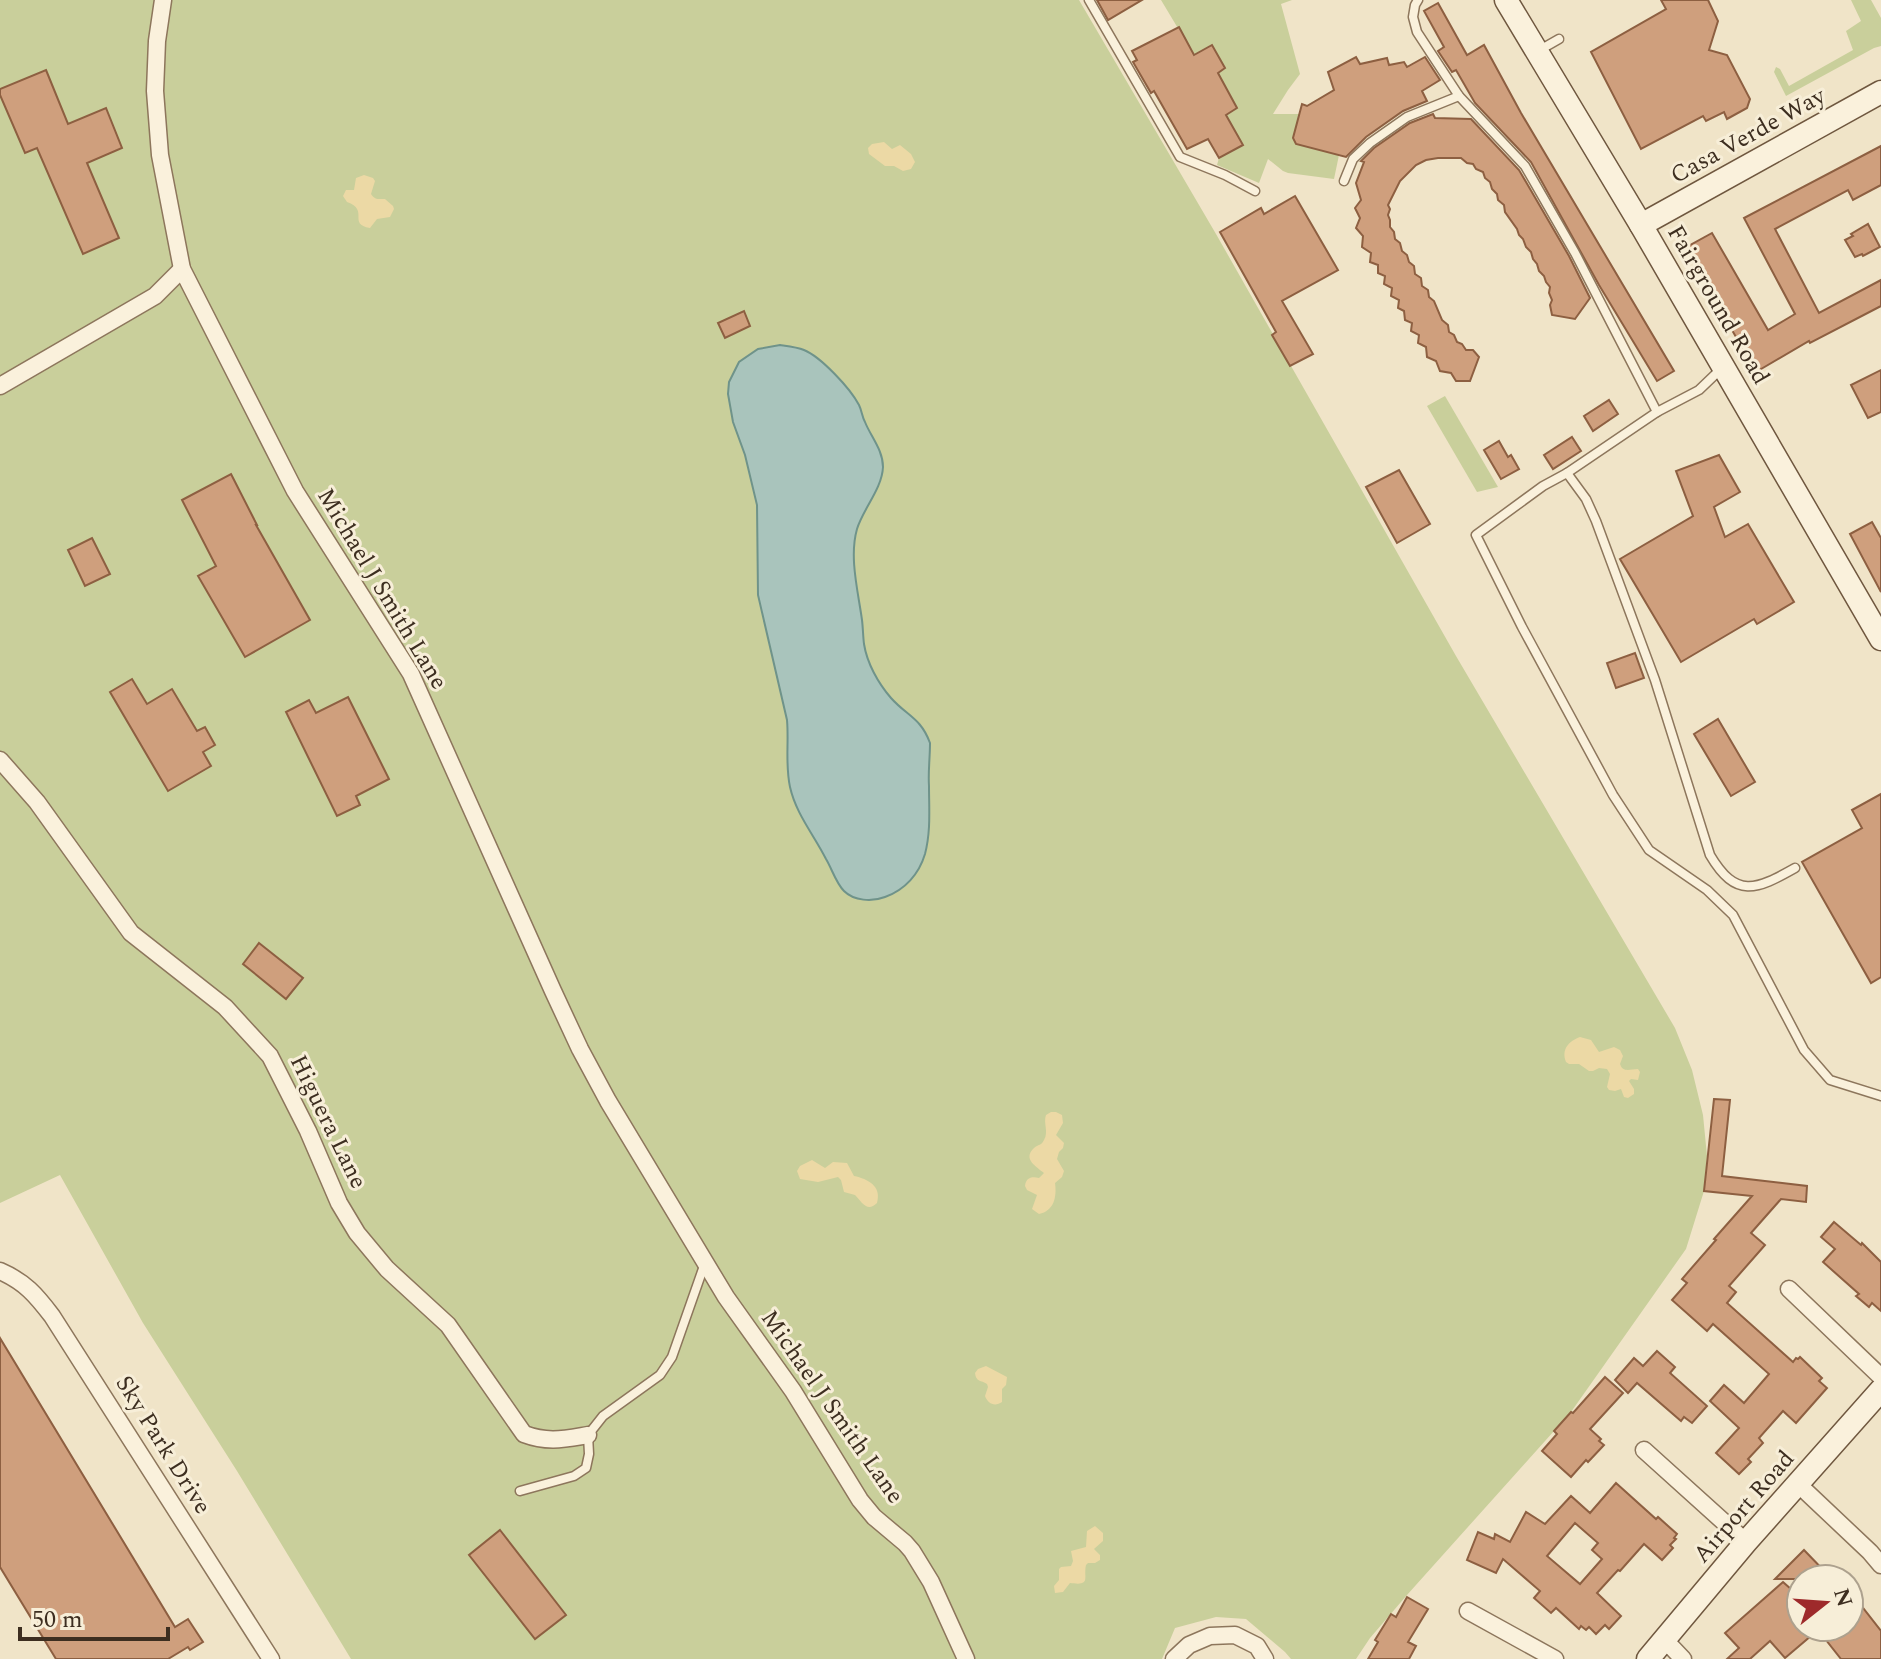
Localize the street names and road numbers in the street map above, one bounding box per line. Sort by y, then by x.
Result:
street label: Casa Verde Way [1664,78,1833,193]
street label: Fairground Road [1658,218,1778,392]
street label: Michael J Smith Lane [308,481,456,697]
street label: Higuera Lane [280,1049,376,1195]
street label: Michael J Smith Lane [751,1303,913,1511]
street label: Sky Park Drive [106,1368,220,1522]
street label: Airport Road [1685,1442,1803,1572]

